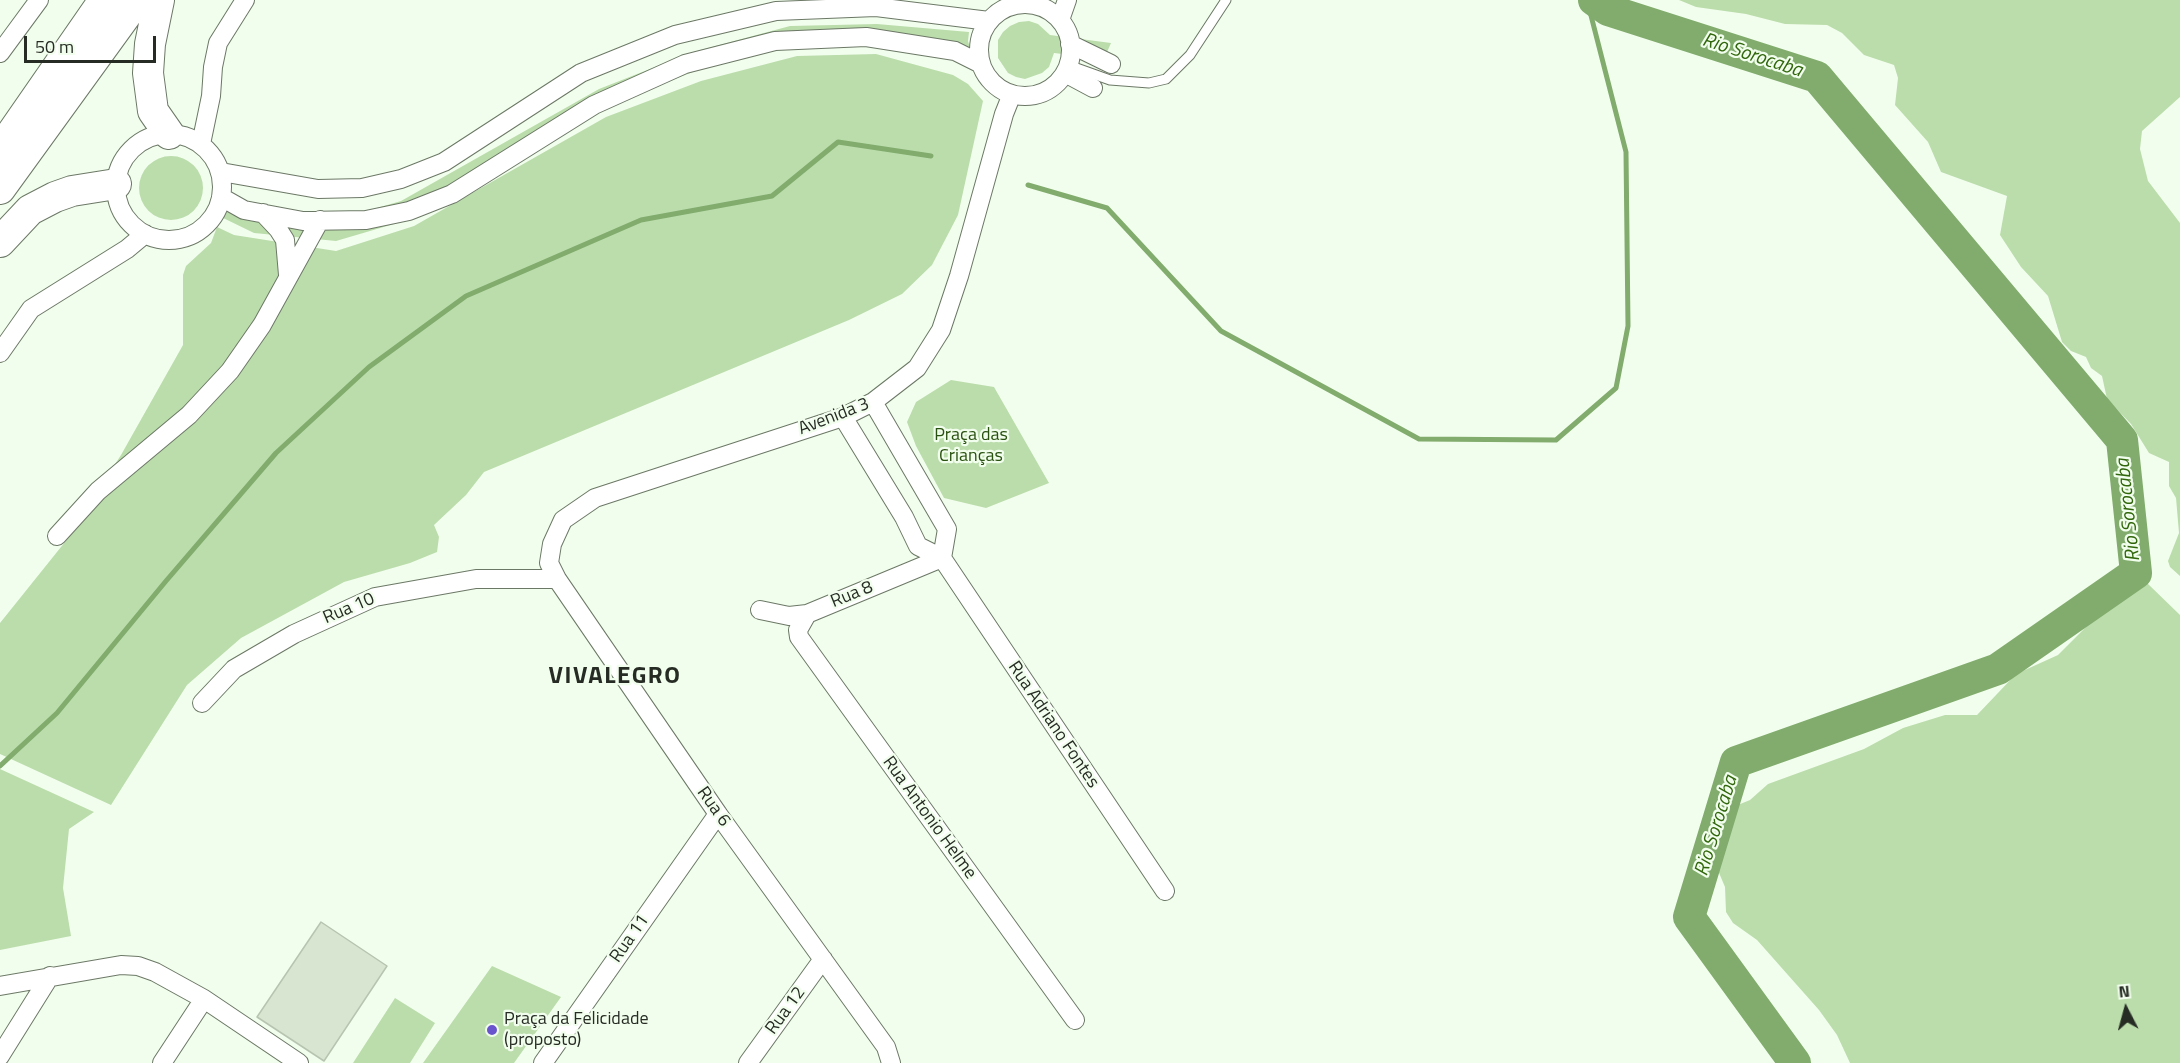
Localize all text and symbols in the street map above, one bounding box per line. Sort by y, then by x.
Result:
scale bar [27,24,159,62]
water label: Rio Sorocaba [1699,29,1805,83]
text: 50 m [35,33,74,60]
street label: Avenida 3 [796,394,872,440]
park label: Praça das Crianças [934,425,1008,468]
water label: Rio Sorocaba [2112,457,2146,563]
street label: Rua 8 [828,577,876,613]
street label: Rua 10 [320,589,378,629]
street label: Rua Adriano Fontes [1003,658,1103,792]
district label: VIVALEGRO [549,663,681,691]
street label: Rua Antonio Helme [877,752,981,884]
water label: Rio Sorocaba [1690,773,1744,879]
street label: Rua 6 [692,783,734,831]
street label: Rua 11 [606,911,654,967]
north arrow [2096,979,2156,1039]
text: N [2117,979,2131,1004]
street label: Rua 12 [761,983,811,1039]
place label: Praça da Felicidade (proposto) [504,1009,649,1052]
marker: Praça da Felicidade (proposto) [485,1023,499,1037]

